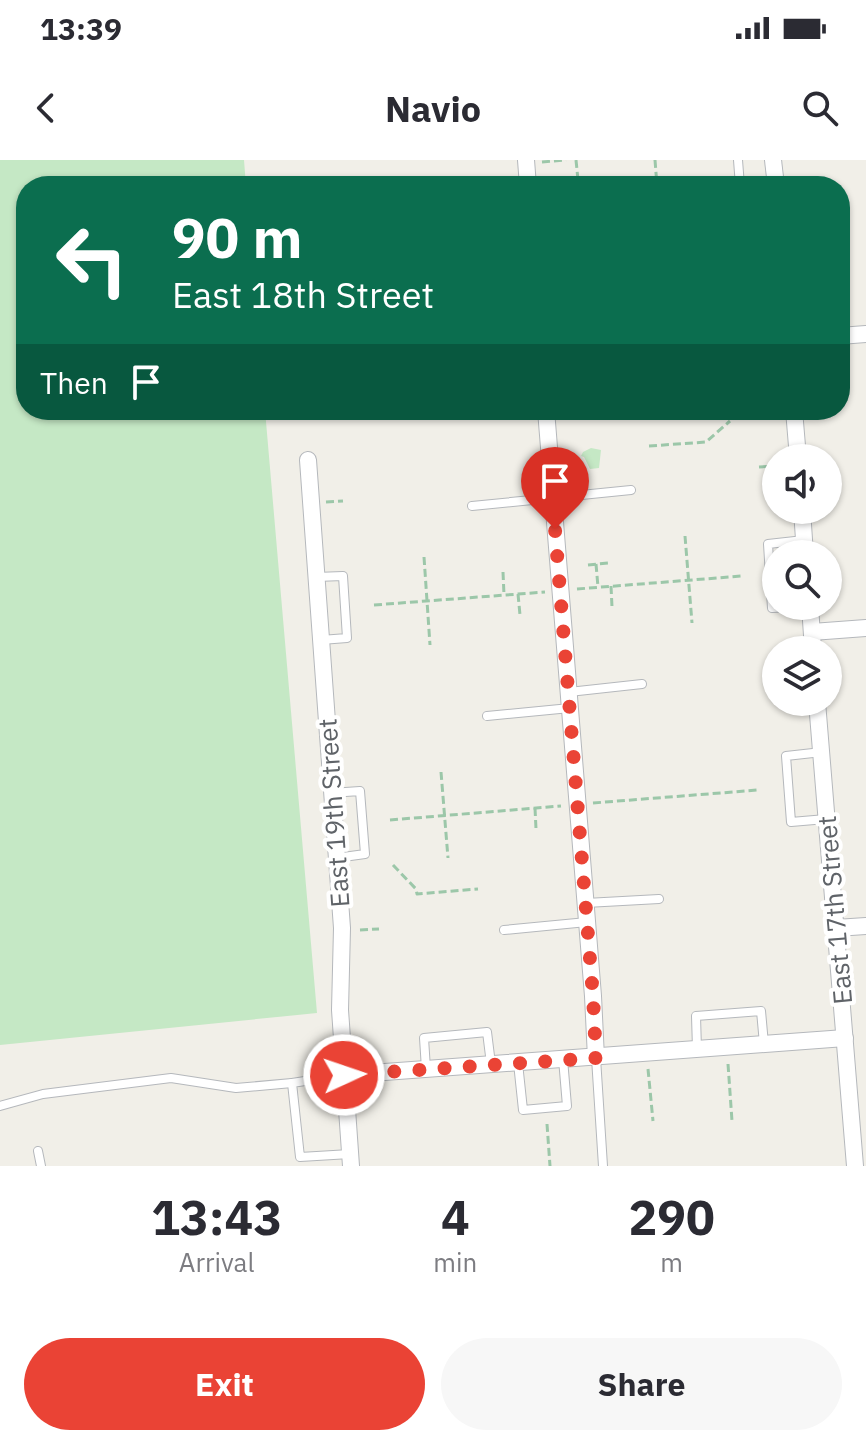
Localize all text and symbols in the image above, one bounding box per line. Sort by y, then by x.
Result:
text: 13:39 [40,9,122,48]
text: Navio [385,85,481,132]
icon: back [24,86,68,130]
icon: search [798,86,842,130]
text: 90 m [172,201,302,273]
icon: left [40,208,144,312]
text: East 18th Street [172,271,434,318]
icon: arrive [124,360,168,404]
text: Then [40,363,108,402]
map controls [762,444,842,716]
button: sound [762,444,842,524]
pin [521,447,589,529]
icon: arrive [533,459,577,503]
button: search [762,540,842,620]
button: layers [762,636,842,716]
street label: East 19th Street [309,717,357,909]
street label: East 17th Street [809,814,859,1006]
position arrow [302,1033,386,1117]
text: 13:43 [151,1186,282,1248]
text: 4 [441,1186,470,1248]
text: 290 [628,1186,715,1248]
text: Arrival [179,1245,255,1279]
text: min [433,1245,477,1279]
text: m [660,1245,683,1279]
button: Exit [24,1338,425,1430]
button: Share [441,1338,842,1430]

